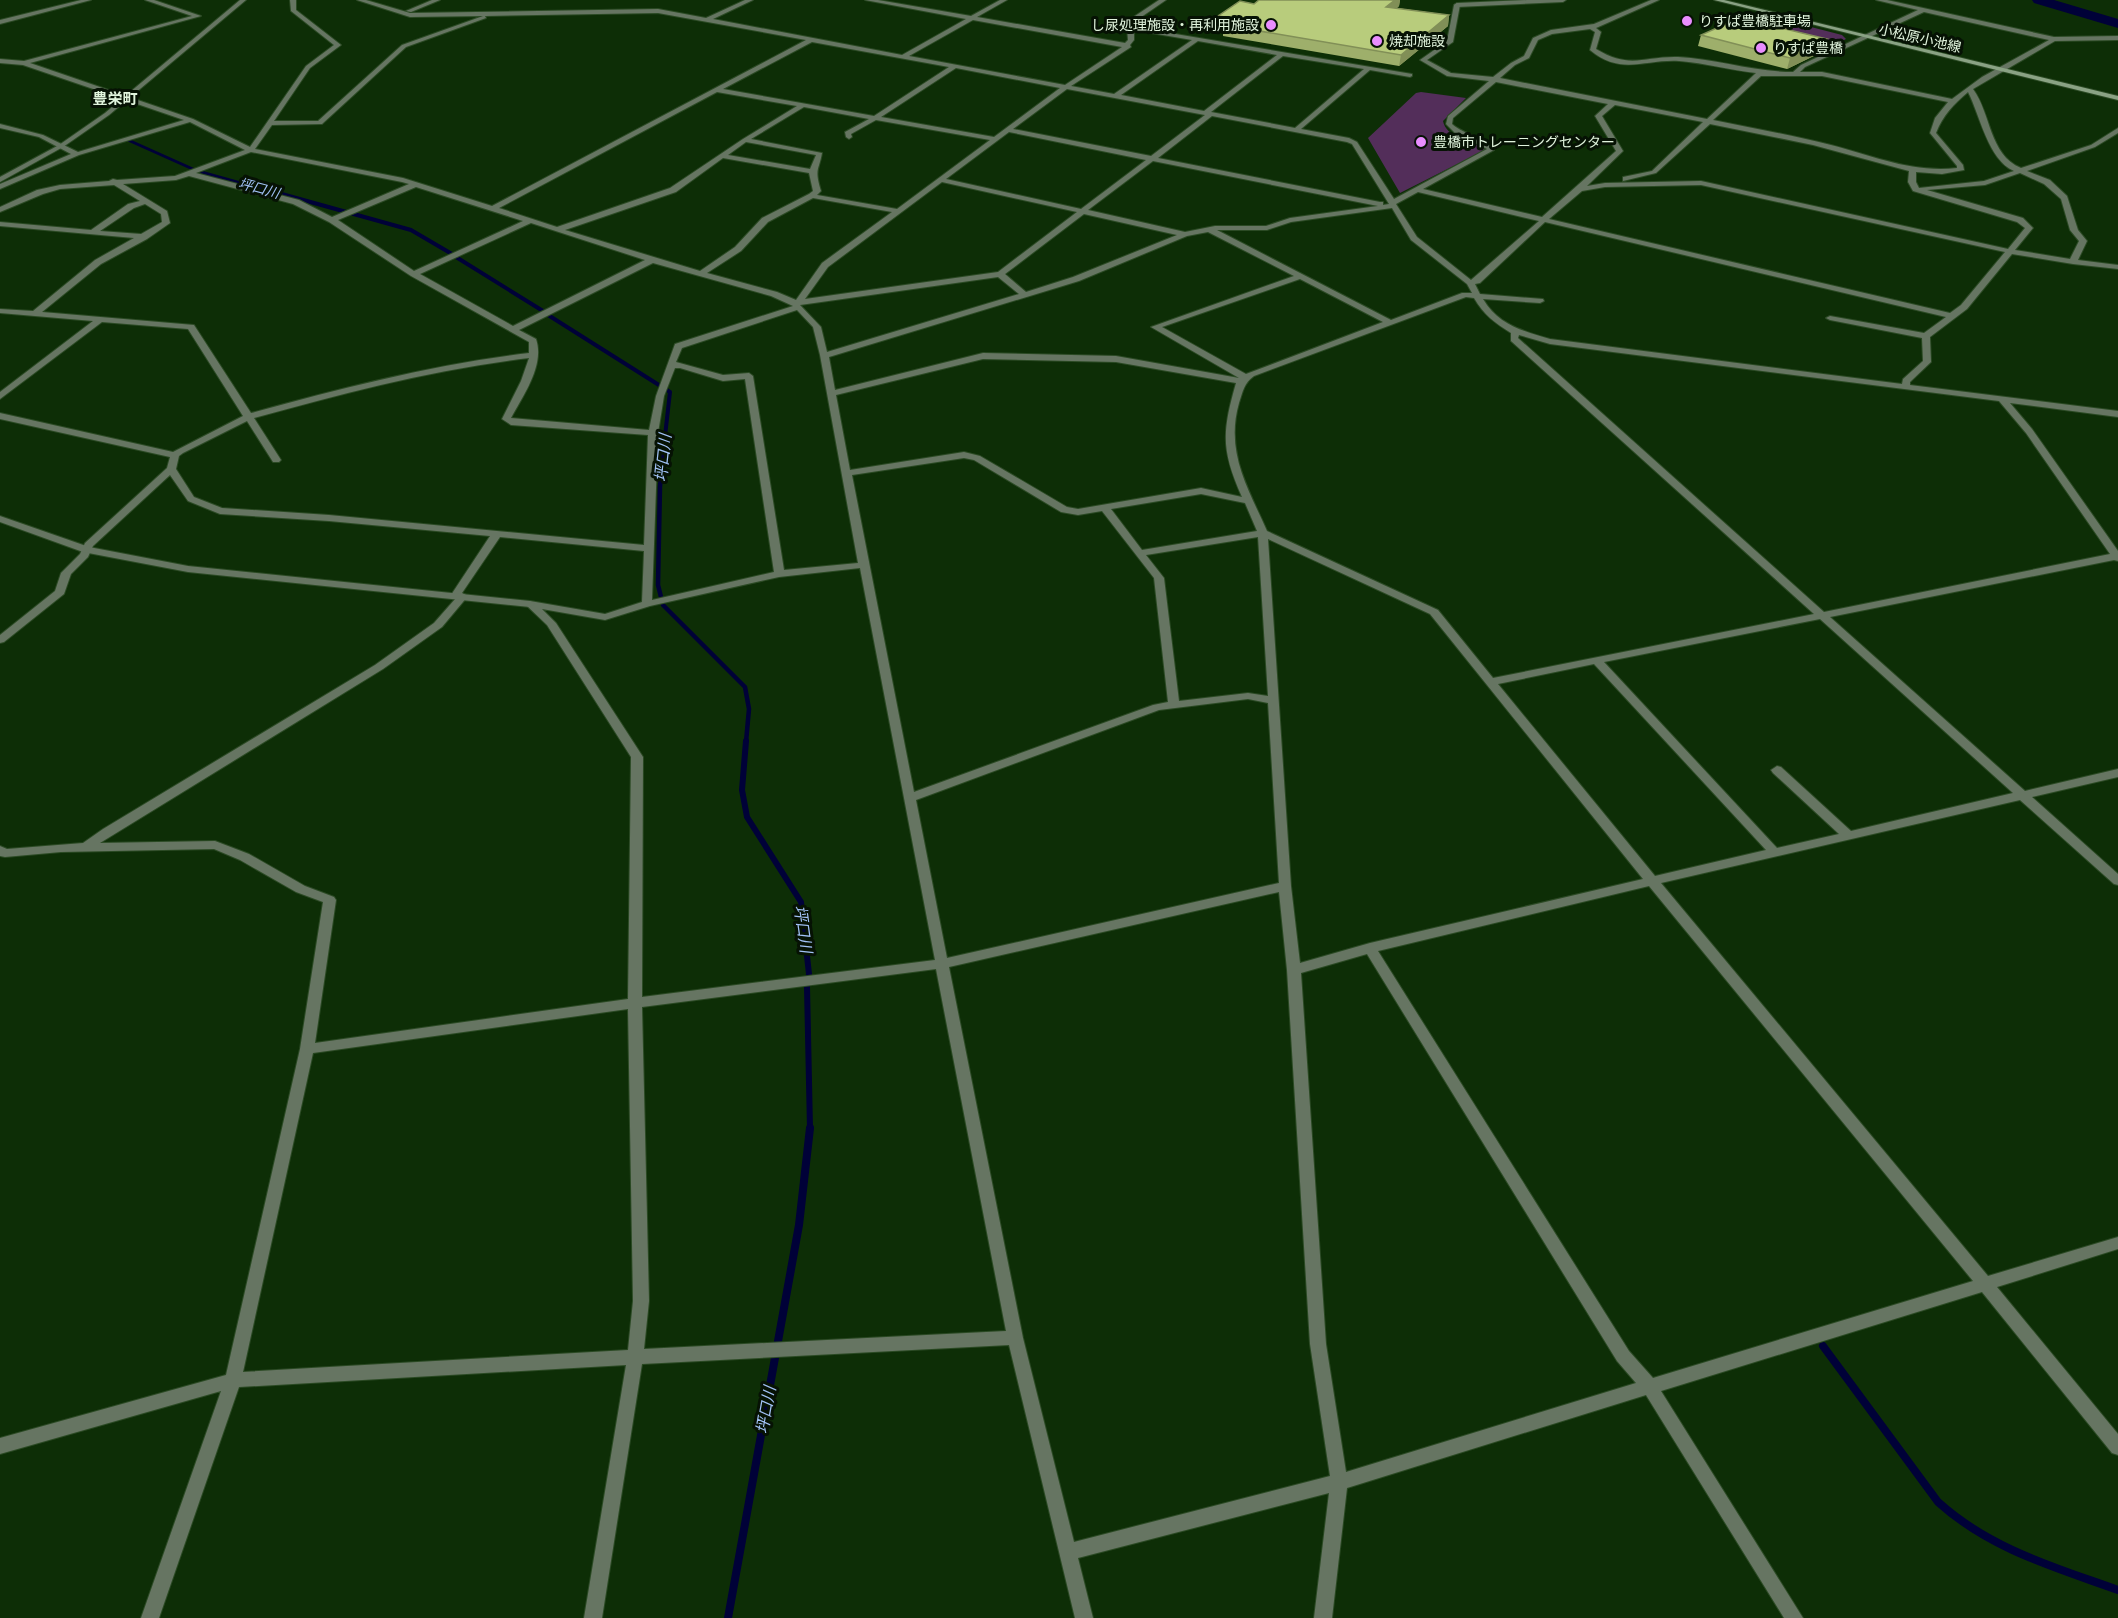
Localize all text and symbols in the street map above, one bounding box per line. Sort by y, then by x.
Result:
place label: りすぱ豊橋駐車場 [1699,13,1811,29]
marker: りすぱ豊橋駐車場 [1680,14,1694,28]
place label: し尿処理施設・再利用施設 [1091,17,1259,33]
marker: し尿処理施設・再利用施設 [1264,18,1278,32]
street label: 小松原小池線 [1877,21,1963,55]
place label: 焼却施設 [1389,33,1445,49]
marker: 焼却施設 [1370,34,1384,48]
place label: りすぱ豊橋 [1773,40,1843,56]
marker: りすぱ豊橋 [1754,41,1768,55]
district label: 豊栄町 [92,90,138,107]
place label: 豊橋市トレーニングセンター [1433,134,1615,150]
marker: 豊橋市トレーニングセンター [1414,135,1428,149]
water label: 坪口川 [237,175,283,202]
water label: 坪口川 [652,431,674,483]
water label: 坪口川 [791,904,815,956]
water label: 坪口川 [753,1383,779,1435]

